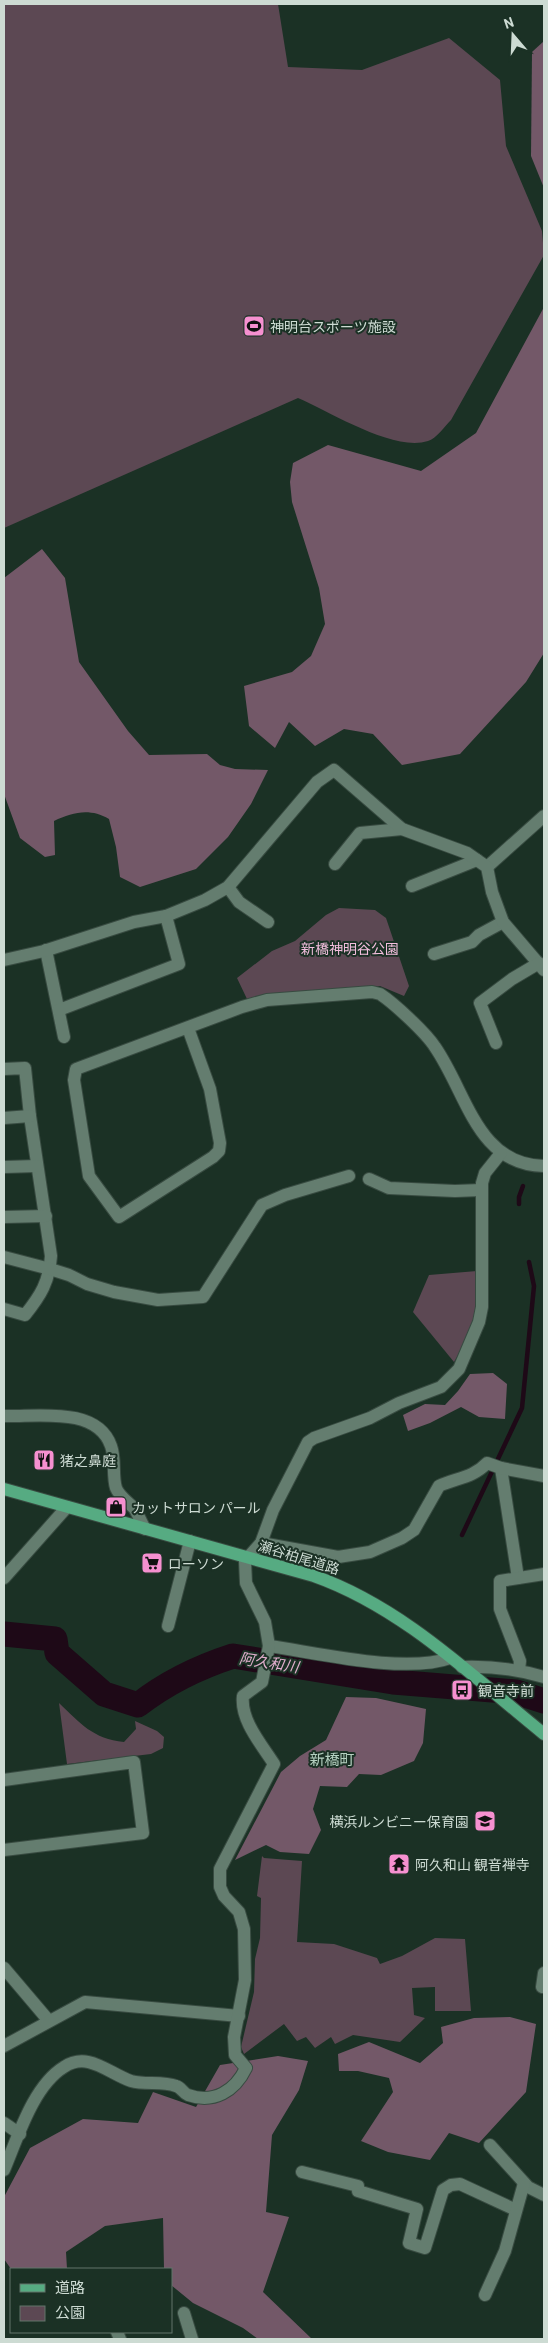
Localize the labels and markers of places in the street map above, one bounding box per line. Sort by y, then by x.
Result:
sports icon: 神明台スポーツ施設 [242,314,266,338]
place label: 神明台スポーツ施設 [270,318,396,335]
restaurant icon: 猪之鼻庭 [32,1448,56,1472]
place label: 猪之鼻庭 [60,1452,116,1469]
shop icon: カットサロン パール [104,1495,128,1519]
place label: カットサロン パール [132,1499,261,1516]
supermarket icon: ローソン [140,1551,164,1575]
place label: ローソン [168,1555,224,1572]
bus stop icon: 観音寺前 [450,1678,474,1702]
place label: 観音寺前 [478,1682,534,1699]
school or university icon: 横浜ルンビニー保育園 [473,1809,497,1833]
place label: 横浜ルンビニー保育園 [329,1813,469,1830]
temple icon: 阿久和山 観音禅寺 [387,1852,411,1876]
place label: 阿久和山 観音禅寺 [415,1856,530,1873]

